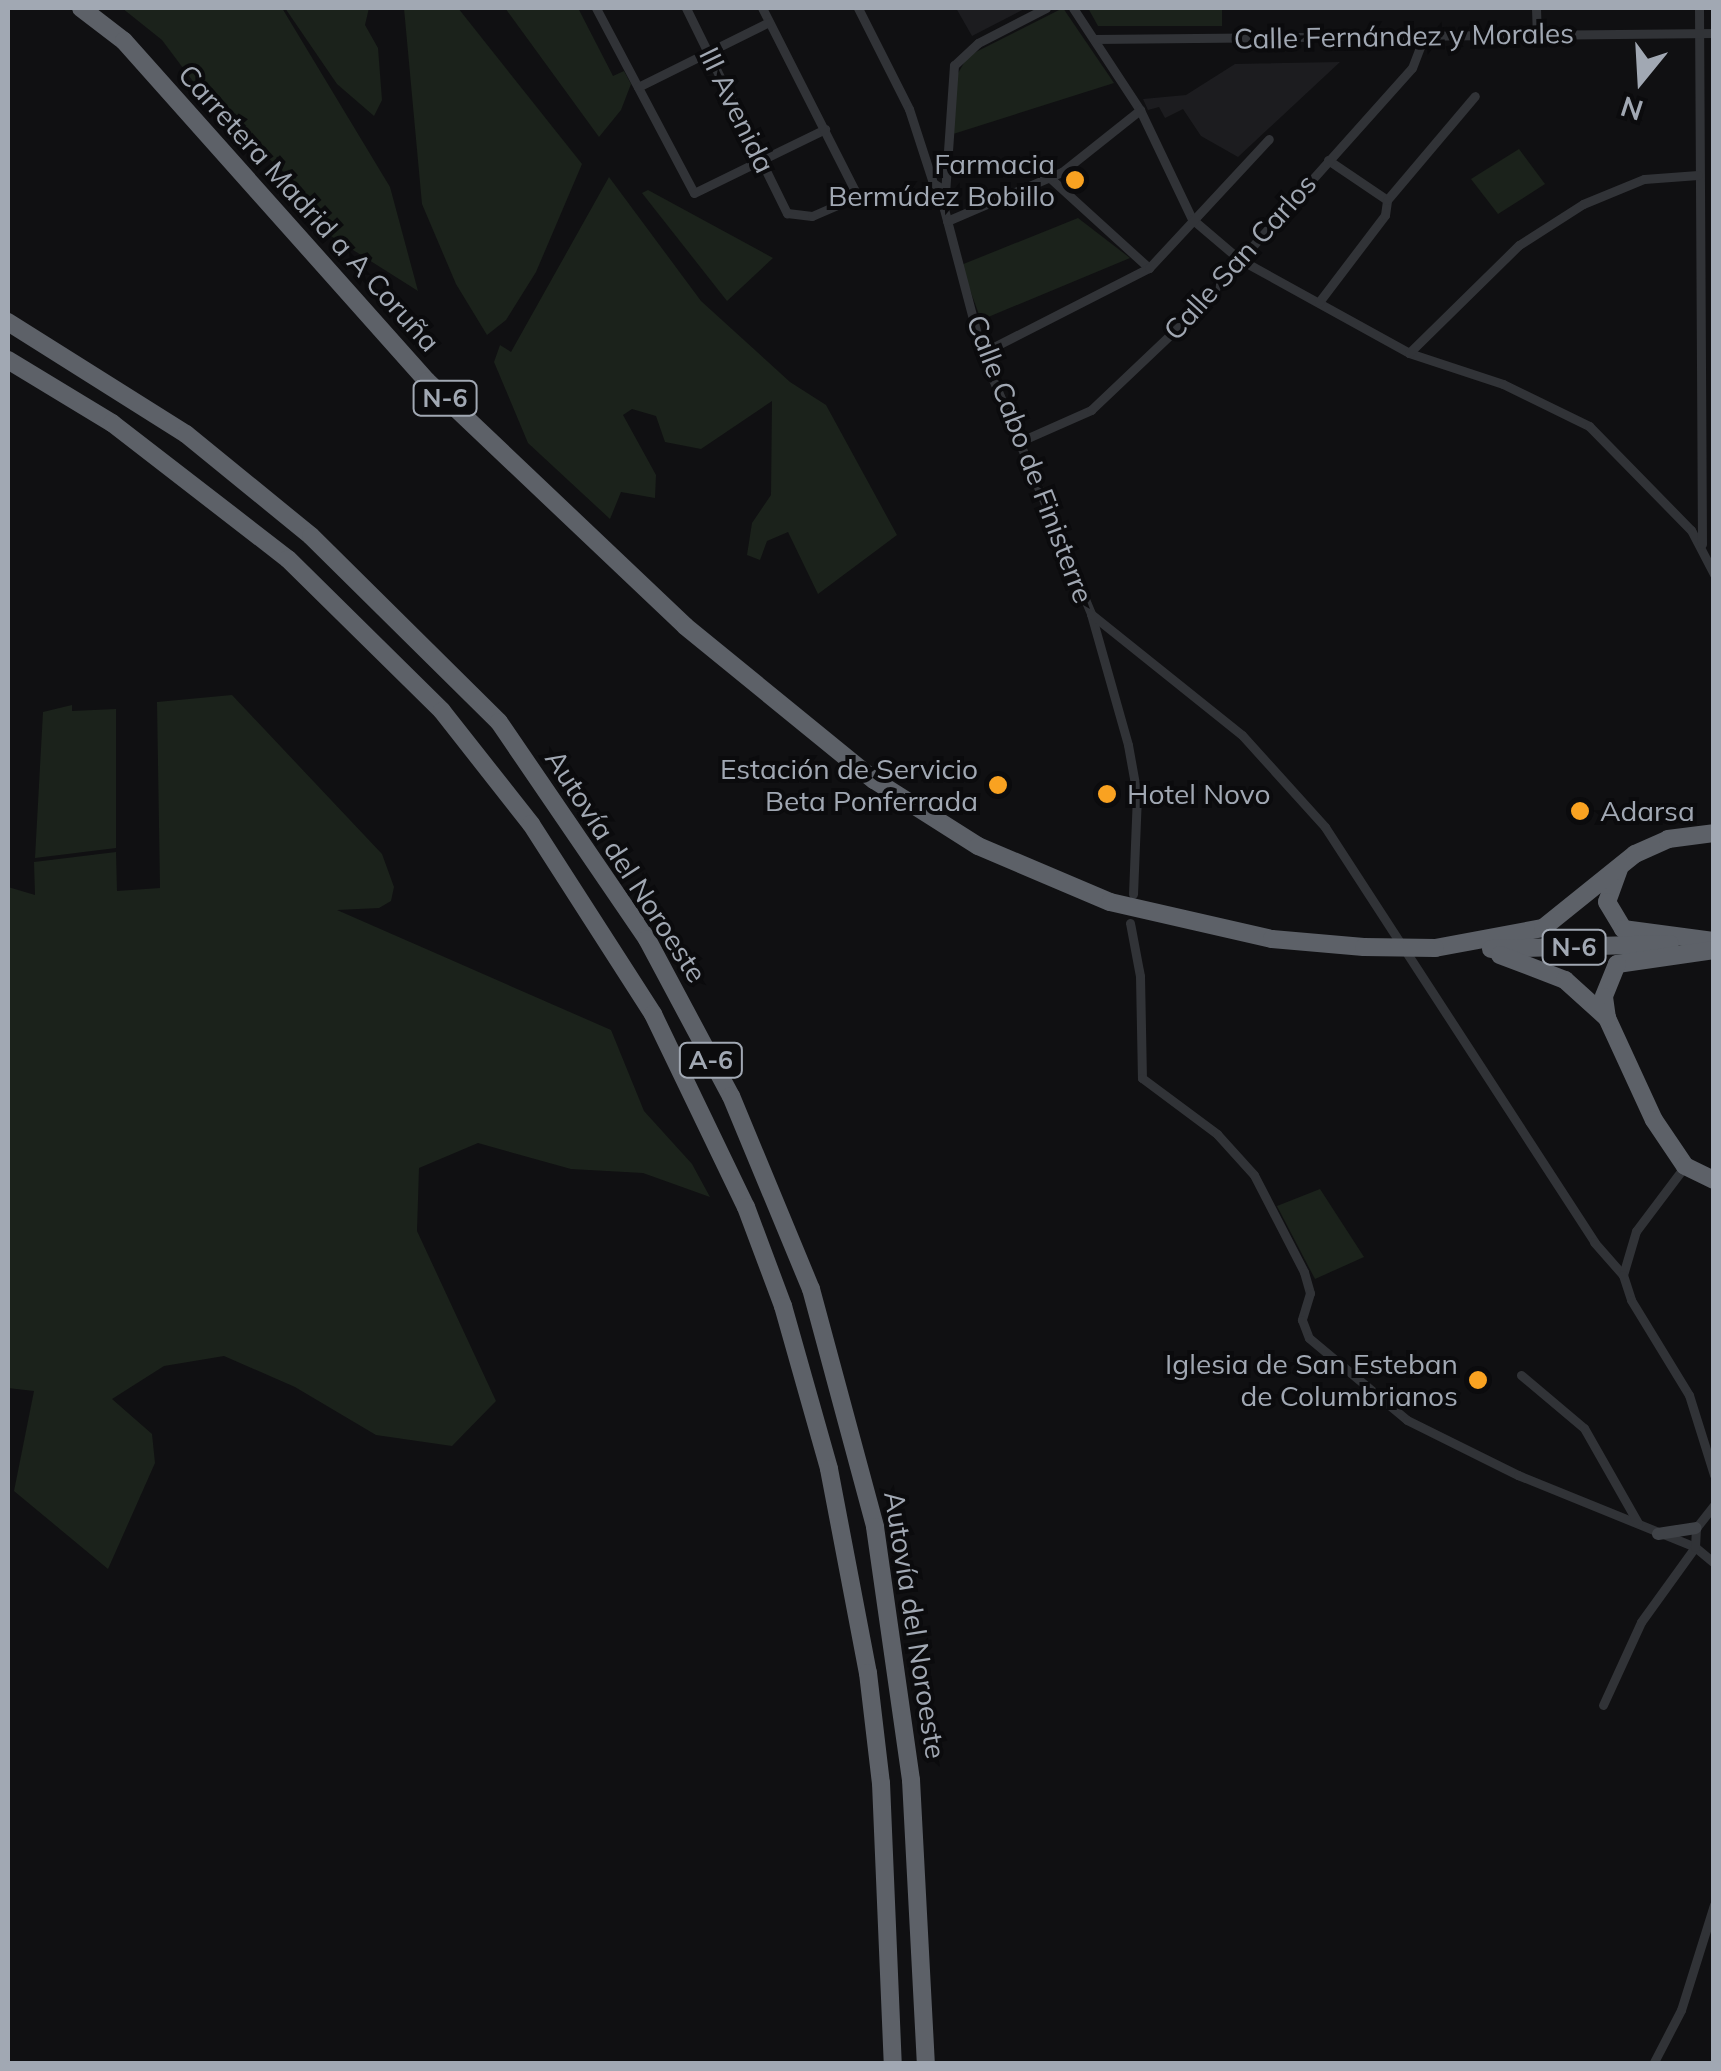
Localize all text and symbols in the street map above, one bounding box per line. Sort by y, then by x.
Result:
street label: Calle Fernández y Morales [1234,16,1574,56]
north arrow [1591,30,1691,130]
street label: III Avenida [692,42,782,178]
street label: Carretera Madrid a A Coruña [171,58,447,358]
text: N [1616,89,1647,129]
place label: Farmacia Bermúdez Bobillo [828,147,1055,213]
street label: Calle San Carlos [1157,167,1323,347]
marker: Farmacia Bermúdez Bobillo [1064,169,1086,191]
street label: Calle Cabo de Finisterre [960,310,1100,608]
road number: N-6 [412,378,478,418]
street label: Autovía del Noroeste [538,743,714,989]
place label: Estación de Servicio Beta Ponferrada [720,752,978,818]
marker: Estación de Servicio Beta Ponferrada [987,774,1009,796]
place label: Hotel Novo [1127,777,1271,811]
marker: Hotel Novo [1096,783,1118,805]
place label: Adarsa [1600,794,1695,828]
marker: Adarsa [1569,800,1591,822]
road number: N-6 [1542,927,1606,967]
road number: A-6 [678,1040,744,1080]
place label: Iglesia de San Esteban de Columbrianos [1165,1347,1458,1413]
marker: Iglesia de San Esteban de Columbrianos [1467,1369,1489,1391]
street label: Autovía del Noroeste [877,1489,953,1761]

